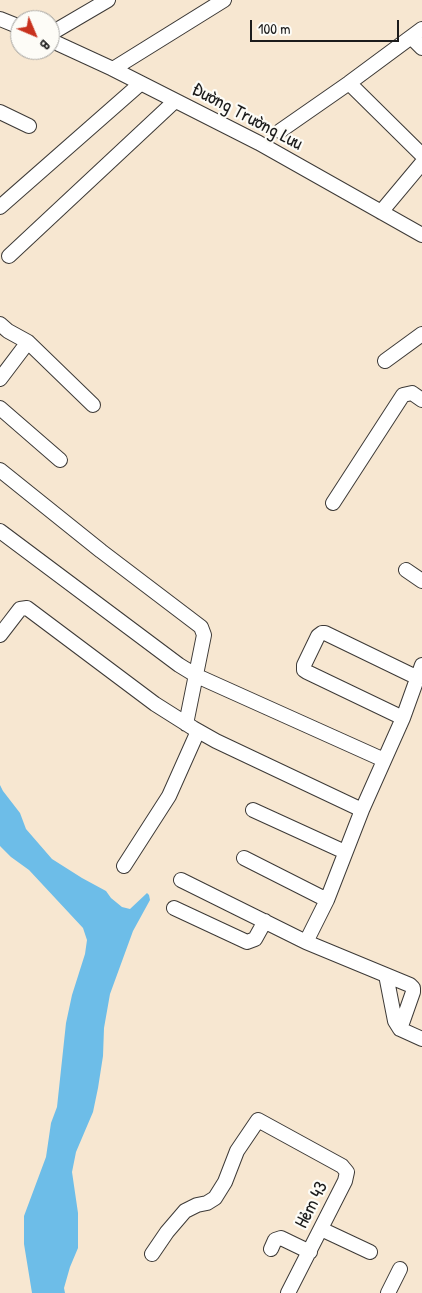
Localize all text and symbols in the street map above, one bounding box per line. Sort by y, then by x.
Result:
north arrow [10,10,60,60]
scale bar [252,10,401,42]
text: 100 m [258,18,291,39]
text: B [36,36,54,54]
street label: Đường Trường Lưu [188,78,306,156]
street label: Hẻm 43 [291,1178,333,1232]

